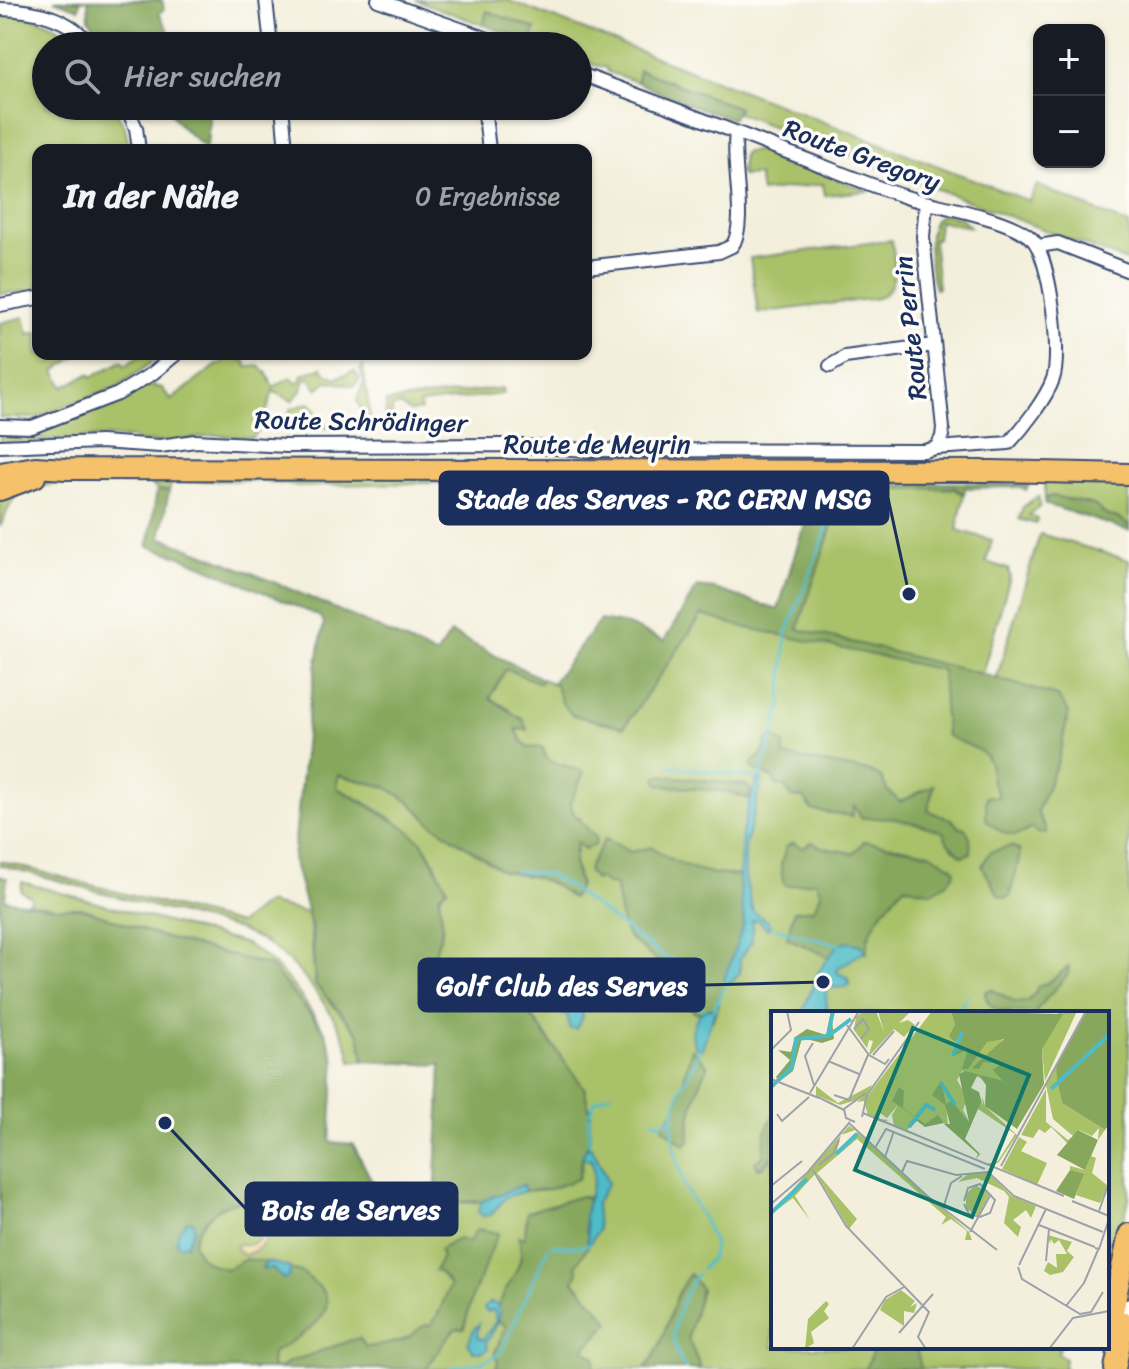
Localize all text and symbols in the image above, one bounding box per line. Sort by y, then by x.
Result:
map controls [1033,24,1105,168]
button: + [1033,24,1105,96]
search box [32,32,592,120]
text: Hier suchen [124,49,281,103]
icon: search [60,54,104,98]
button: − [1033,96,1105,168]
street label: Route Gregory [777,105,948,205]
text: In der Nähe [64,166,239,226]
text: 0 Ergebnisse [415,173,560,219]
street label: Route Perrin [880,254,940,402]
street label: Route Schrödinger [254,396,469,446]
street label: Route de Meyrin [503,421,691,467]
callout: Stade des Serves - RC CERN MSG [440,472,888,524]
text: Stade des Serves - RC CERN MSG [455,474,872,523]
callout: Golf Club des Serves [419,959,704,1011]
text: Golf Club des Serves [436,961,688,1010]
inset map [771,1011,1109,1349]
callout: Bois de Serves [246,1183,457,1235]
text: Bois de Serves [261,1185,442,1234]

